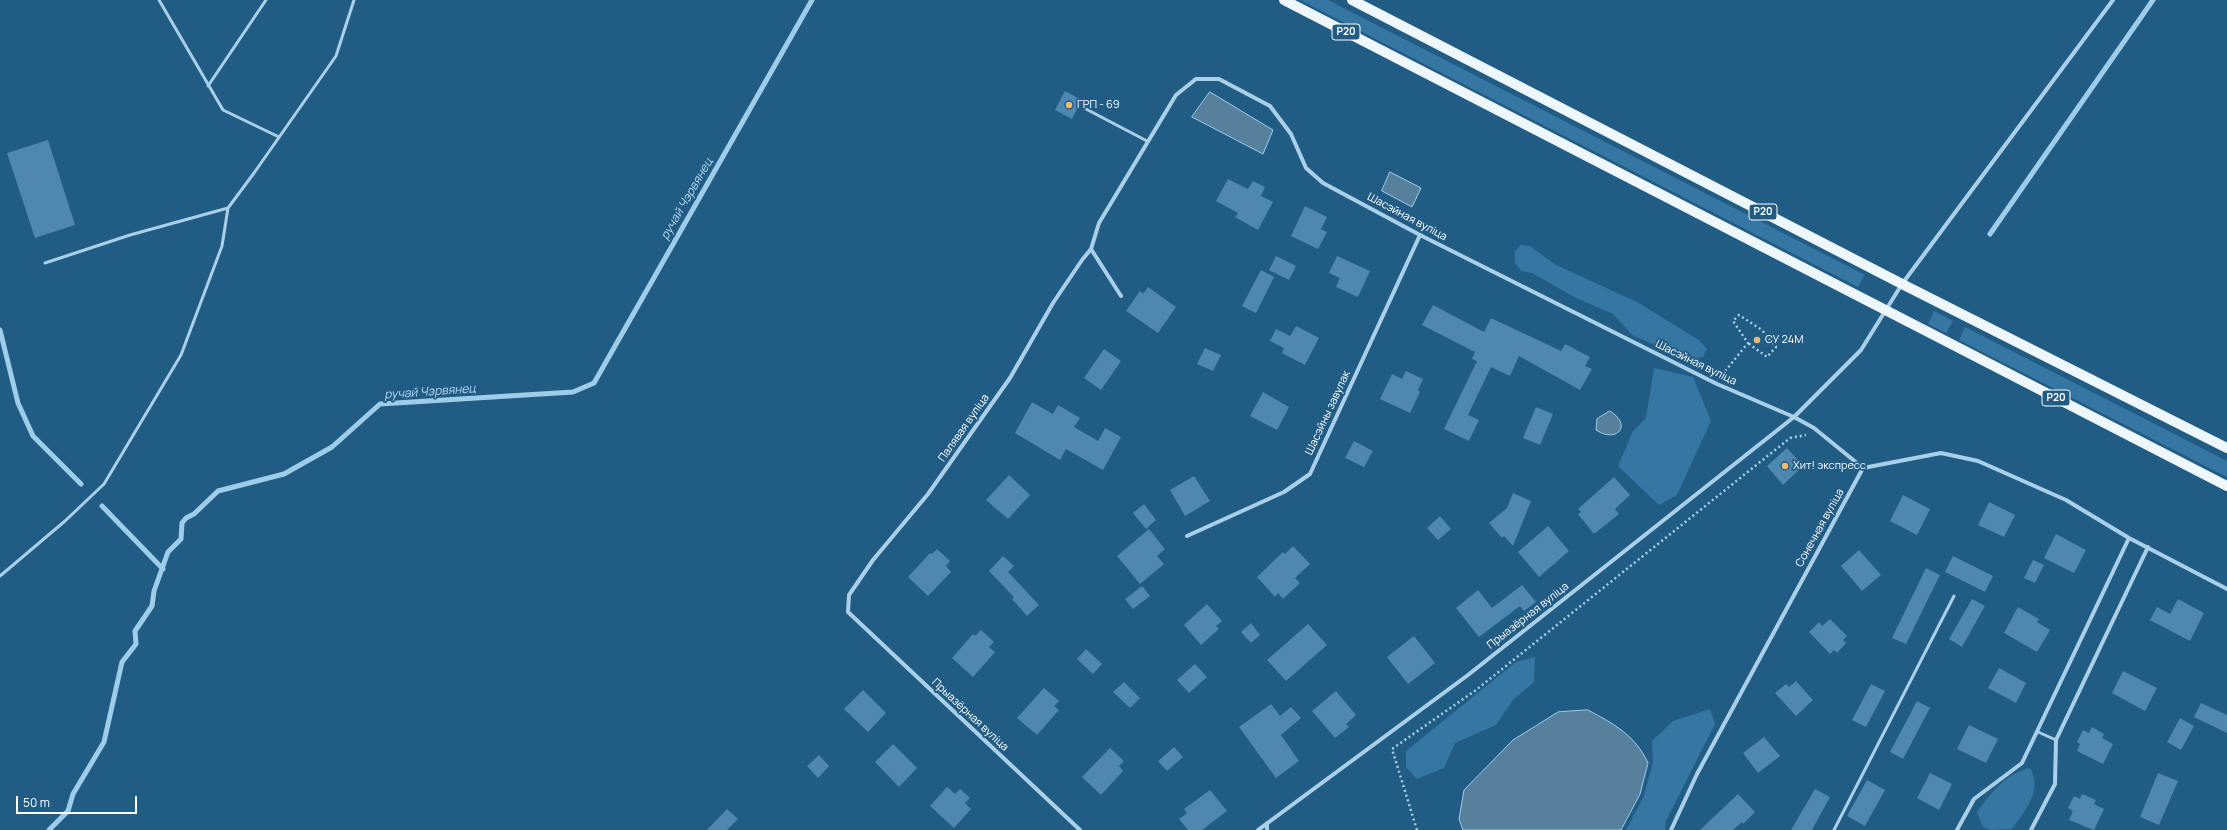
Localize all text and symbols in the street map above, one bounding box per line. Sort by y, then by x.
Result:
road number: Р20 [1332,24,1360,40]
place label: ГРП - 69 [1077,98,1120,112]
marker: ГРП - 69 [1064,100,1074,110]
water label: ручай Чэрвянец [658,156,716,242]
street label: Шасэйная вуліца [1365,190,1449,244]
road number: Р20 [1749,204,1777,220]
place label: СУ 24М [1765,333,1803,347]
marker: СУ 24М [1752,335,1762,345]
street label: Шасэйная вуліца [1653,338,1739,388]
street label: Шасэйны завулак [1303,369,1353,457]
water label: ручай Чэрвянец [384,382,476,402]
road number: Р20 [2042,390,2070,406]
street label: Палявая вуліца [936,392,992,464]
place label: Хит! экспресс [1793,459,1866,473]
marker: Хит! экспресс [1780,461,1790,471]
street label: Сонечная вуліца [1793,487,1847,569]
street label: Прыазёрная вуліца [1484,580,1572,652]
street label: Прыазёрная вуліца [929,676,1011,754]
scale bar [18,788,139,814]
text: 50 m [23,794,50,811]

